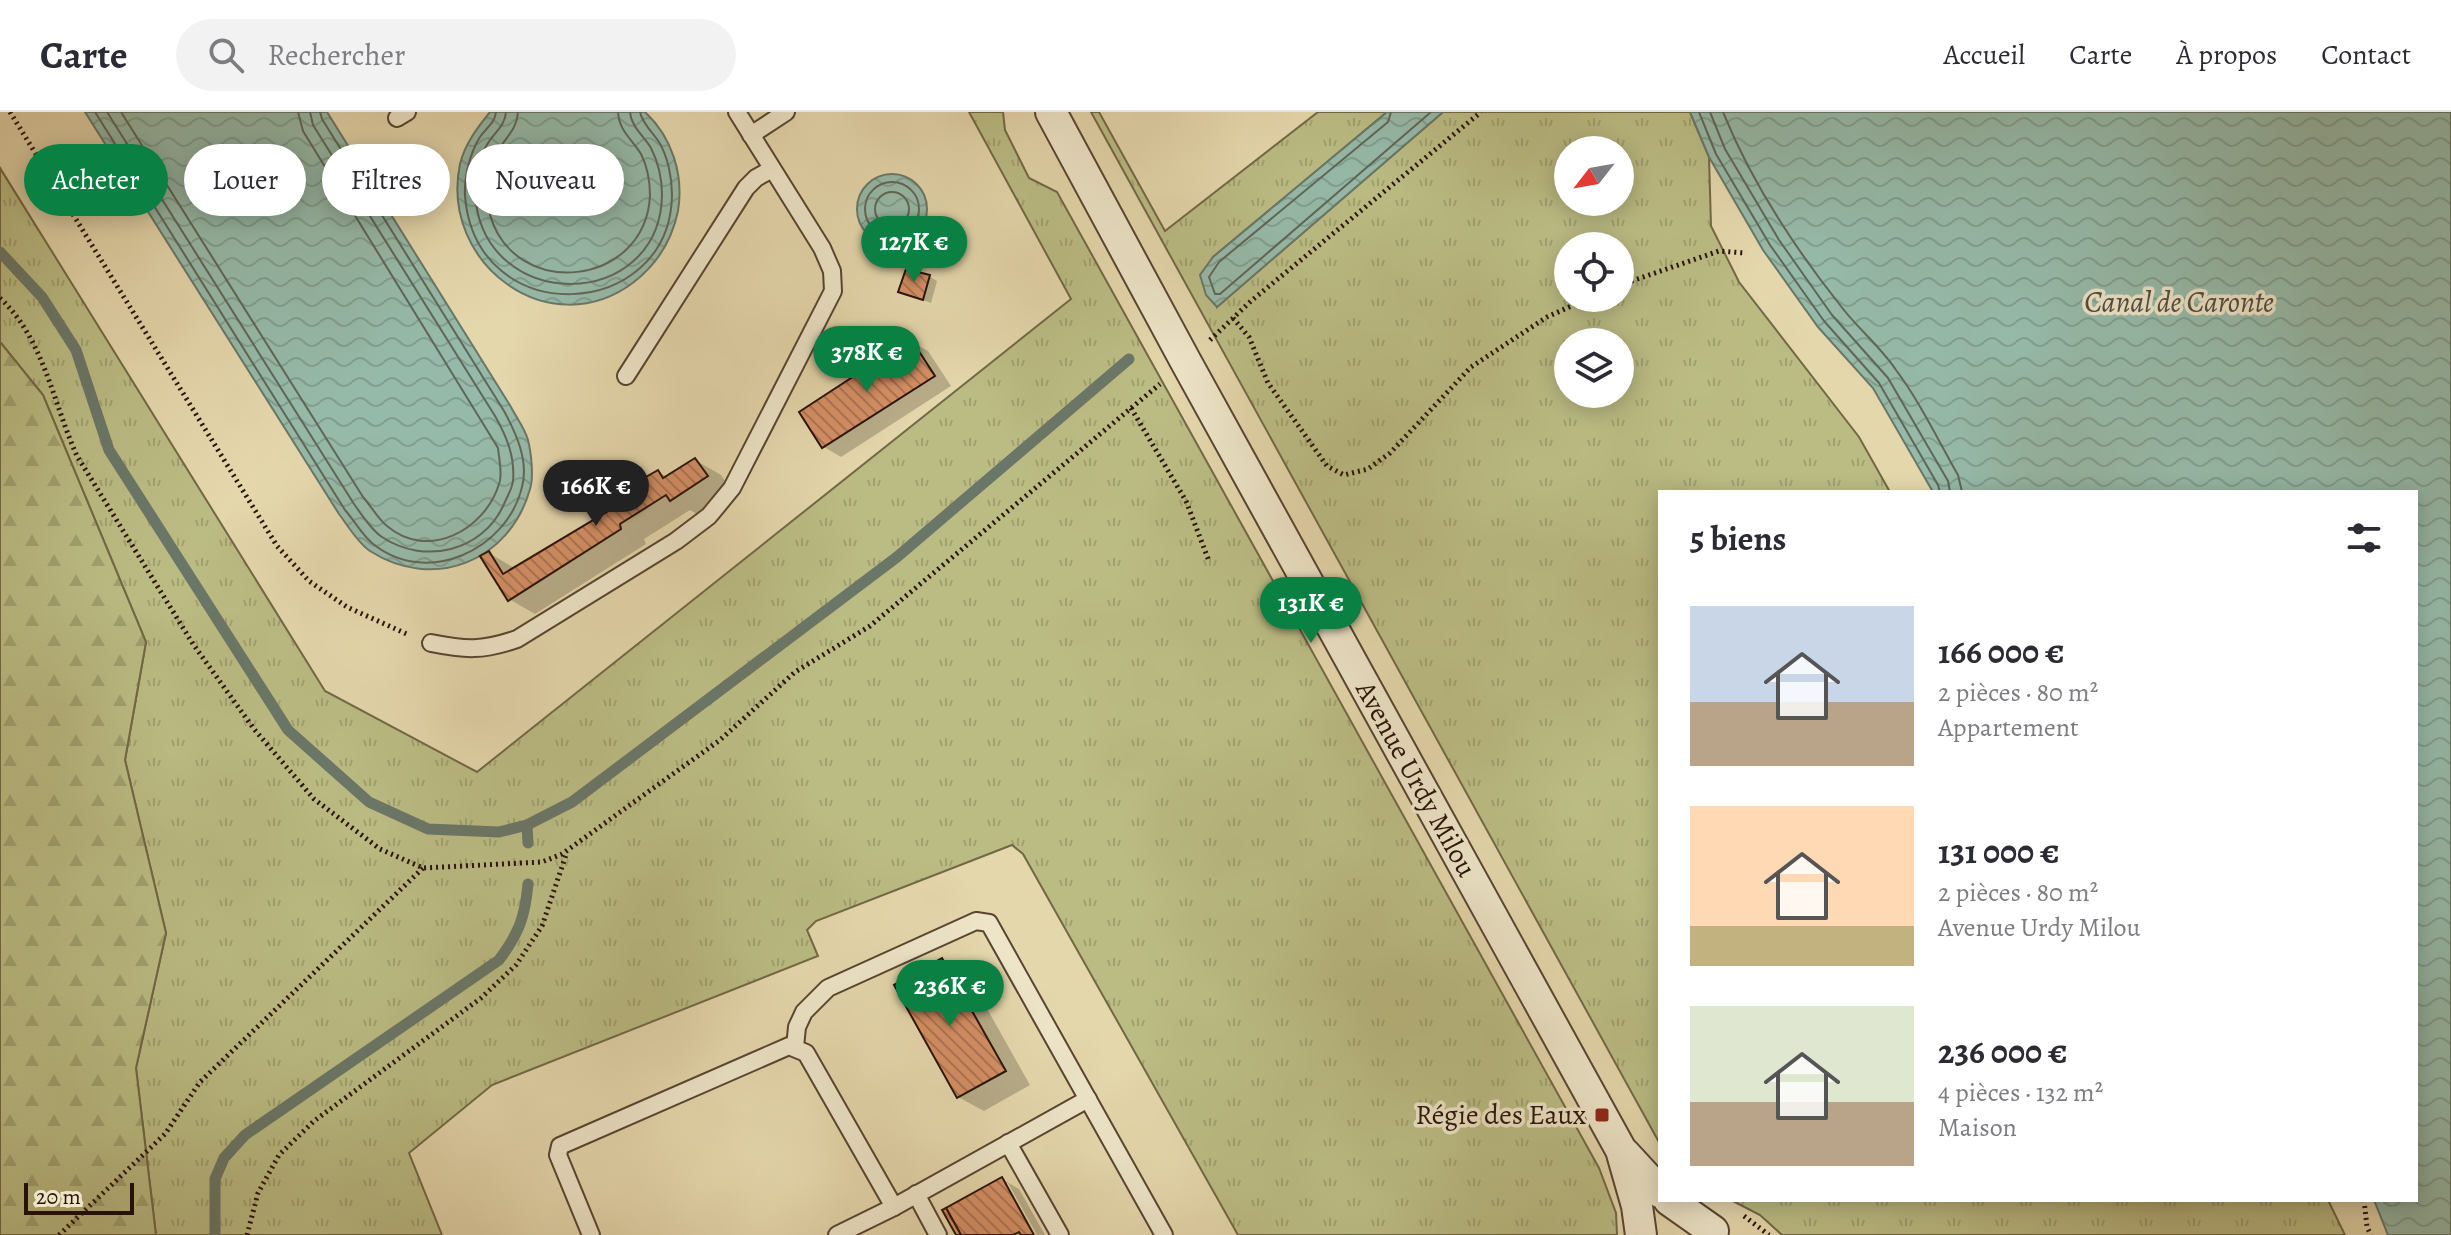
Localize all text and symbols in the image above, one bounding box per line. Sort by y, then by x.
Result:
search box [176,19,736,91]
text: Carte [40,29,128,81]
icon: search [204,33,248,77]
text: Rechercher [268,35,405,75]
text: Accueil [1943,36,2025,74]
text: Carte [2069,36,2132,74]
text: À propos [2176,36,2277,74]
text: Contact [2321,36,2411,74]
north arrow [1554,136,1634,216]
map controls [1554,136,1634,408]
chip: Acheter [24,144,168,216]
chip: Louer [184,144,306,216]
chip: Filtres [322,144,450,216]
chip: Nouveau [466,144,624,216]
pin: 127K € [849,216,979,284]
text: 127K € [879,224,949,259]
button: locate [1554,232,1634,312]
water label: Canal de Caronte [2084,282,2274,322]
pin: 378K € [802,326,932,394]
button: layers [1554,328,1634,408]
text: 378K € [831,334,903,369]
pin: 166K € [531,460,661,528]
text: 166K € [561,468,631,503]
text: 5 biens [1690,515,1787,562]
icon: filters [2342,516,2386,560]
pin: 131K € [1246,577,1376,645]
text: 131K € [1278,585,1344,620]
text: 166 000 € [1938,628,2065,675]
icon: home [1754,638,1850,734]
street label: Avenue Urdy Milou [1346,673,1486,884]
text: 2 pièces · 80 m² [1938,675,2098,710]
text: Appartement [1938,710,2079,745]
text: 131 000 € [1938,828,2060,875]
icon: home [1754,838,1850,934]
text: 2 pièces · 80 m² [1938,875,2098,910]
text: Avenue Urdy Milou [1938,910,2141,945]
pin: 236K € [885,960,1015,1028]
text: 236K € [914,968,986,1003]
text: 236 000 € [1938,1028,2068,1075]
icon: home [1754,1038,1850,1134]
text: 4 pièces · 132 m² [1938,1075,2103,1110]
place label: Régie des Eaux [1416,1096,1587,1134]
marker: Régie des Eaux [1593,1106,1611,1124]
text: Maison [1938,1110,2017,1145]
scale bar [24,1179,134,1215]
text: 20 m [36,1182,81,1212]

